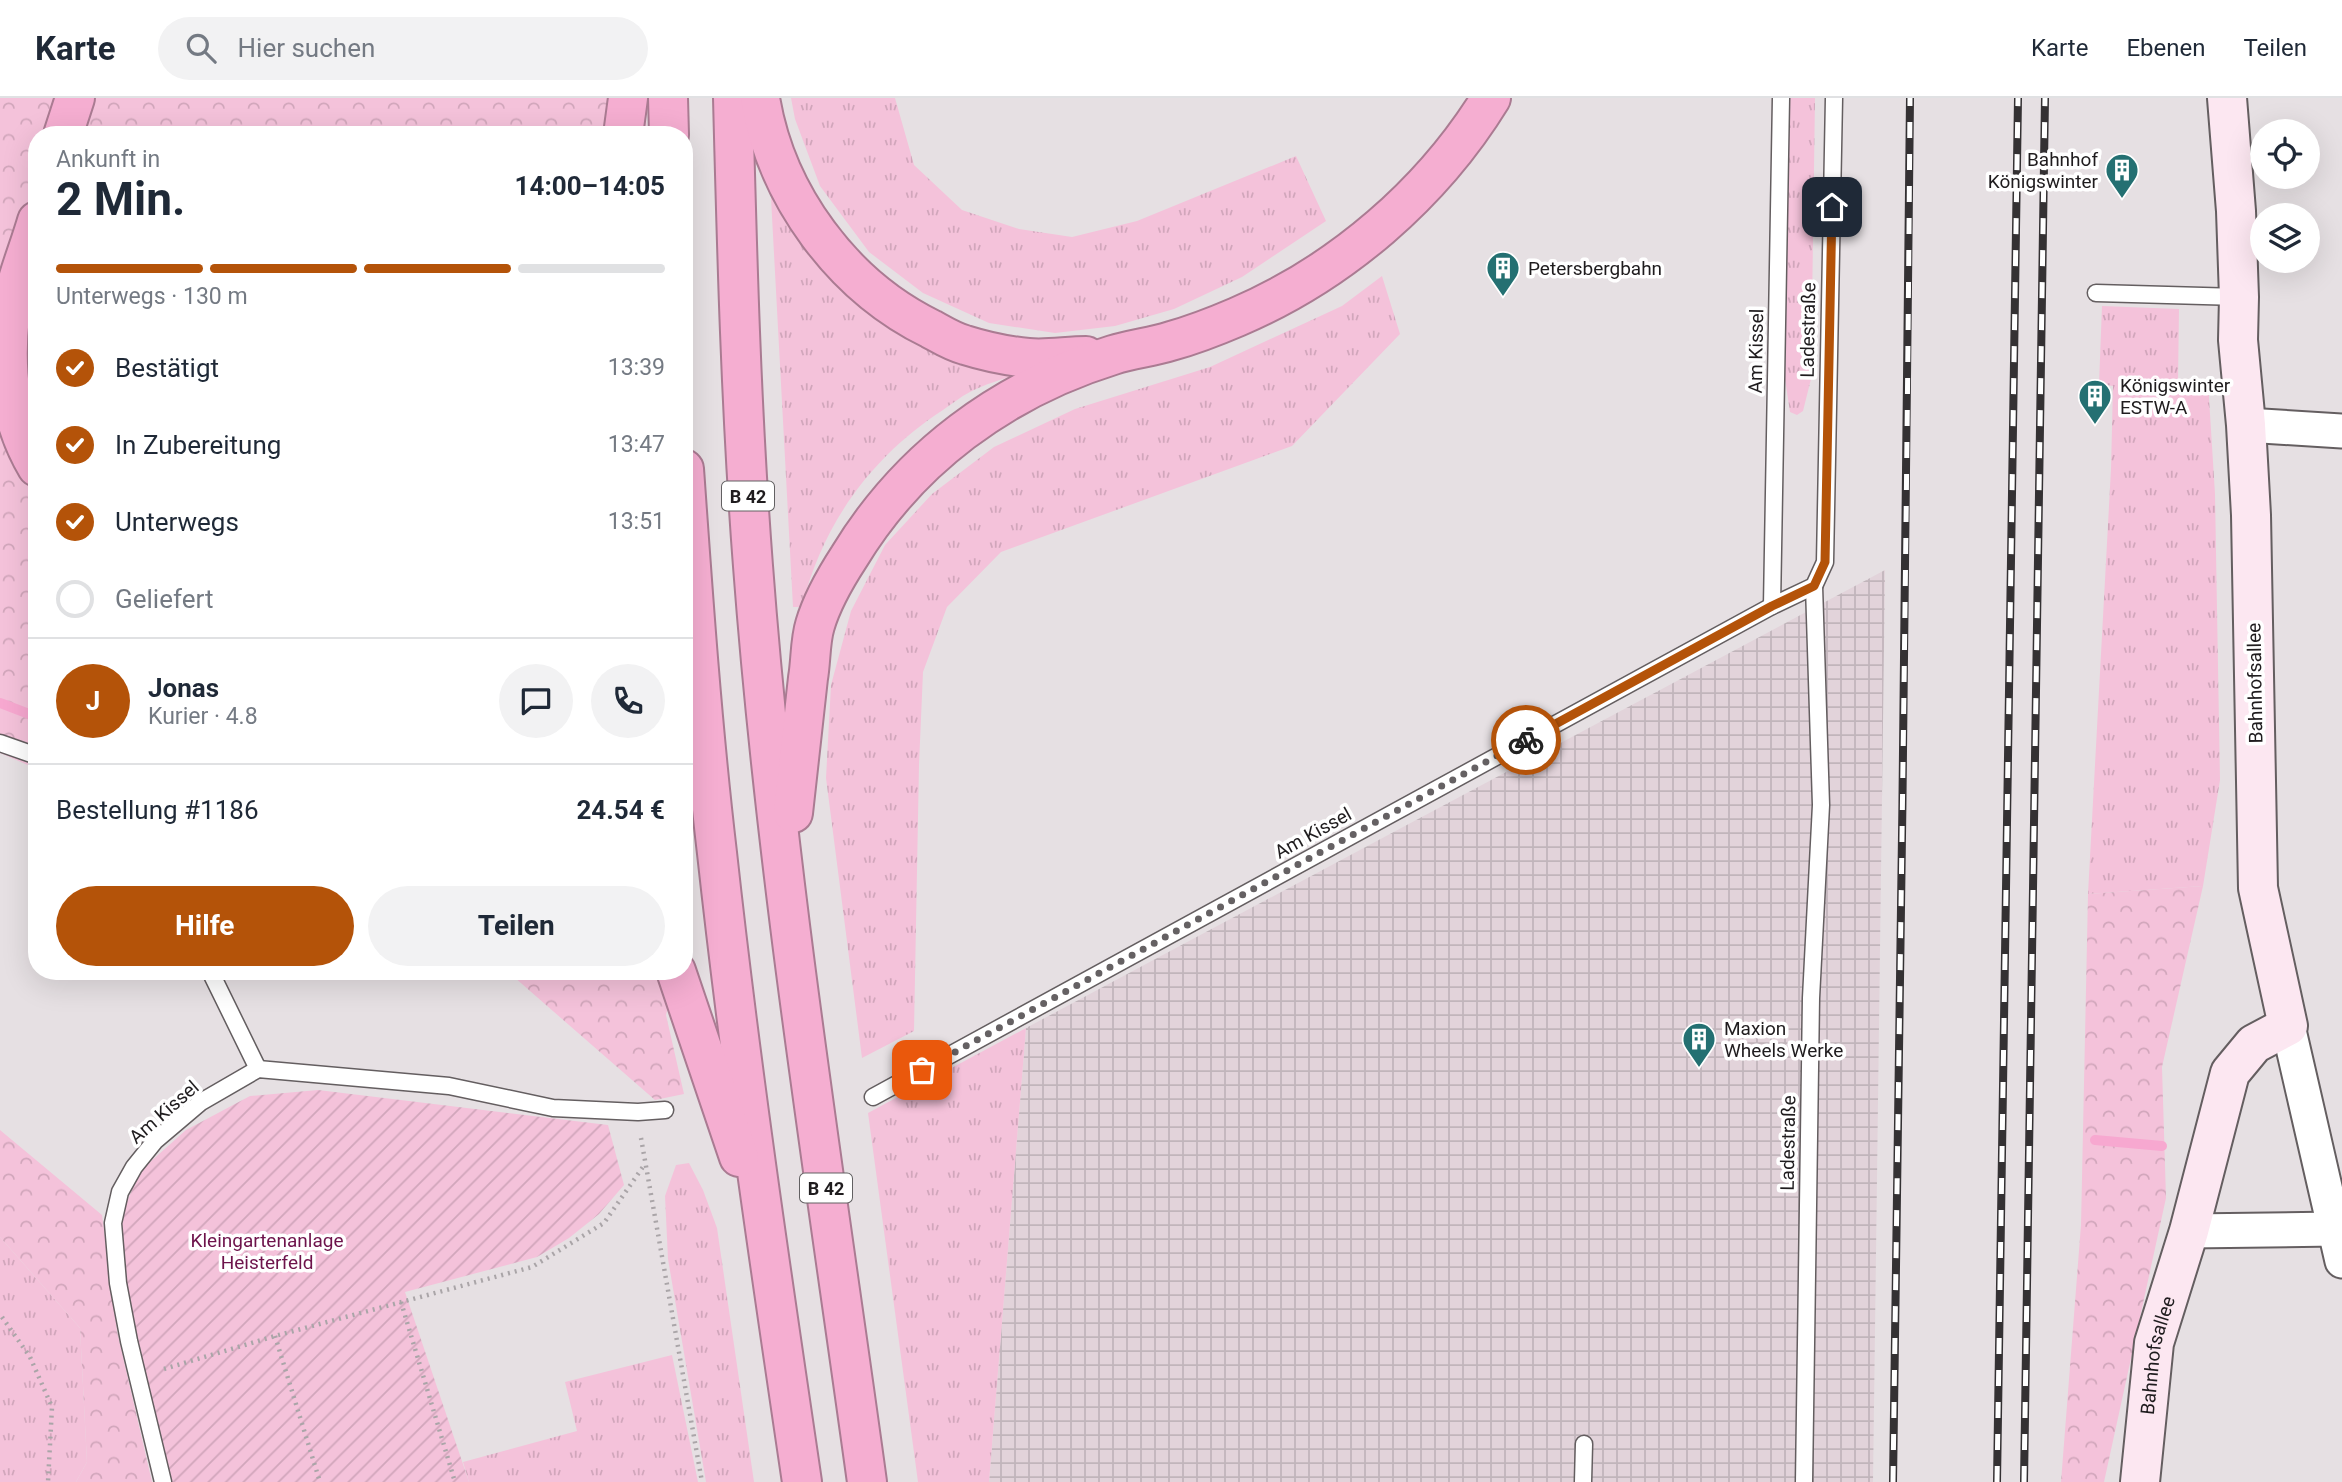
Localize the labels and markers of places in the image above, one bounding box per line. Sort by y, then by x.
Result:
place label: Bahnhof Königswinter [1988,148,2099,193]
building icon: Bahnhof Königswinter [2103,151,2141,200]
pin [1802,177,1862,237]
building icon: Petersbergbahn [1484,249,1522,298]
place label: Petersbergbahn [1528,257,1662,280]
place label: Königswinter ESTW-A [2120,374,2231,419]
building icon: Königswinter ESTW-A [2076,377,2114,426]
place label: Maxion Wheels Werke [1724,1017,1843,1062]
building icon: Maxion Wheels Werke [1680,1020,1718,1069]
pin [892,1040,952,1100]

